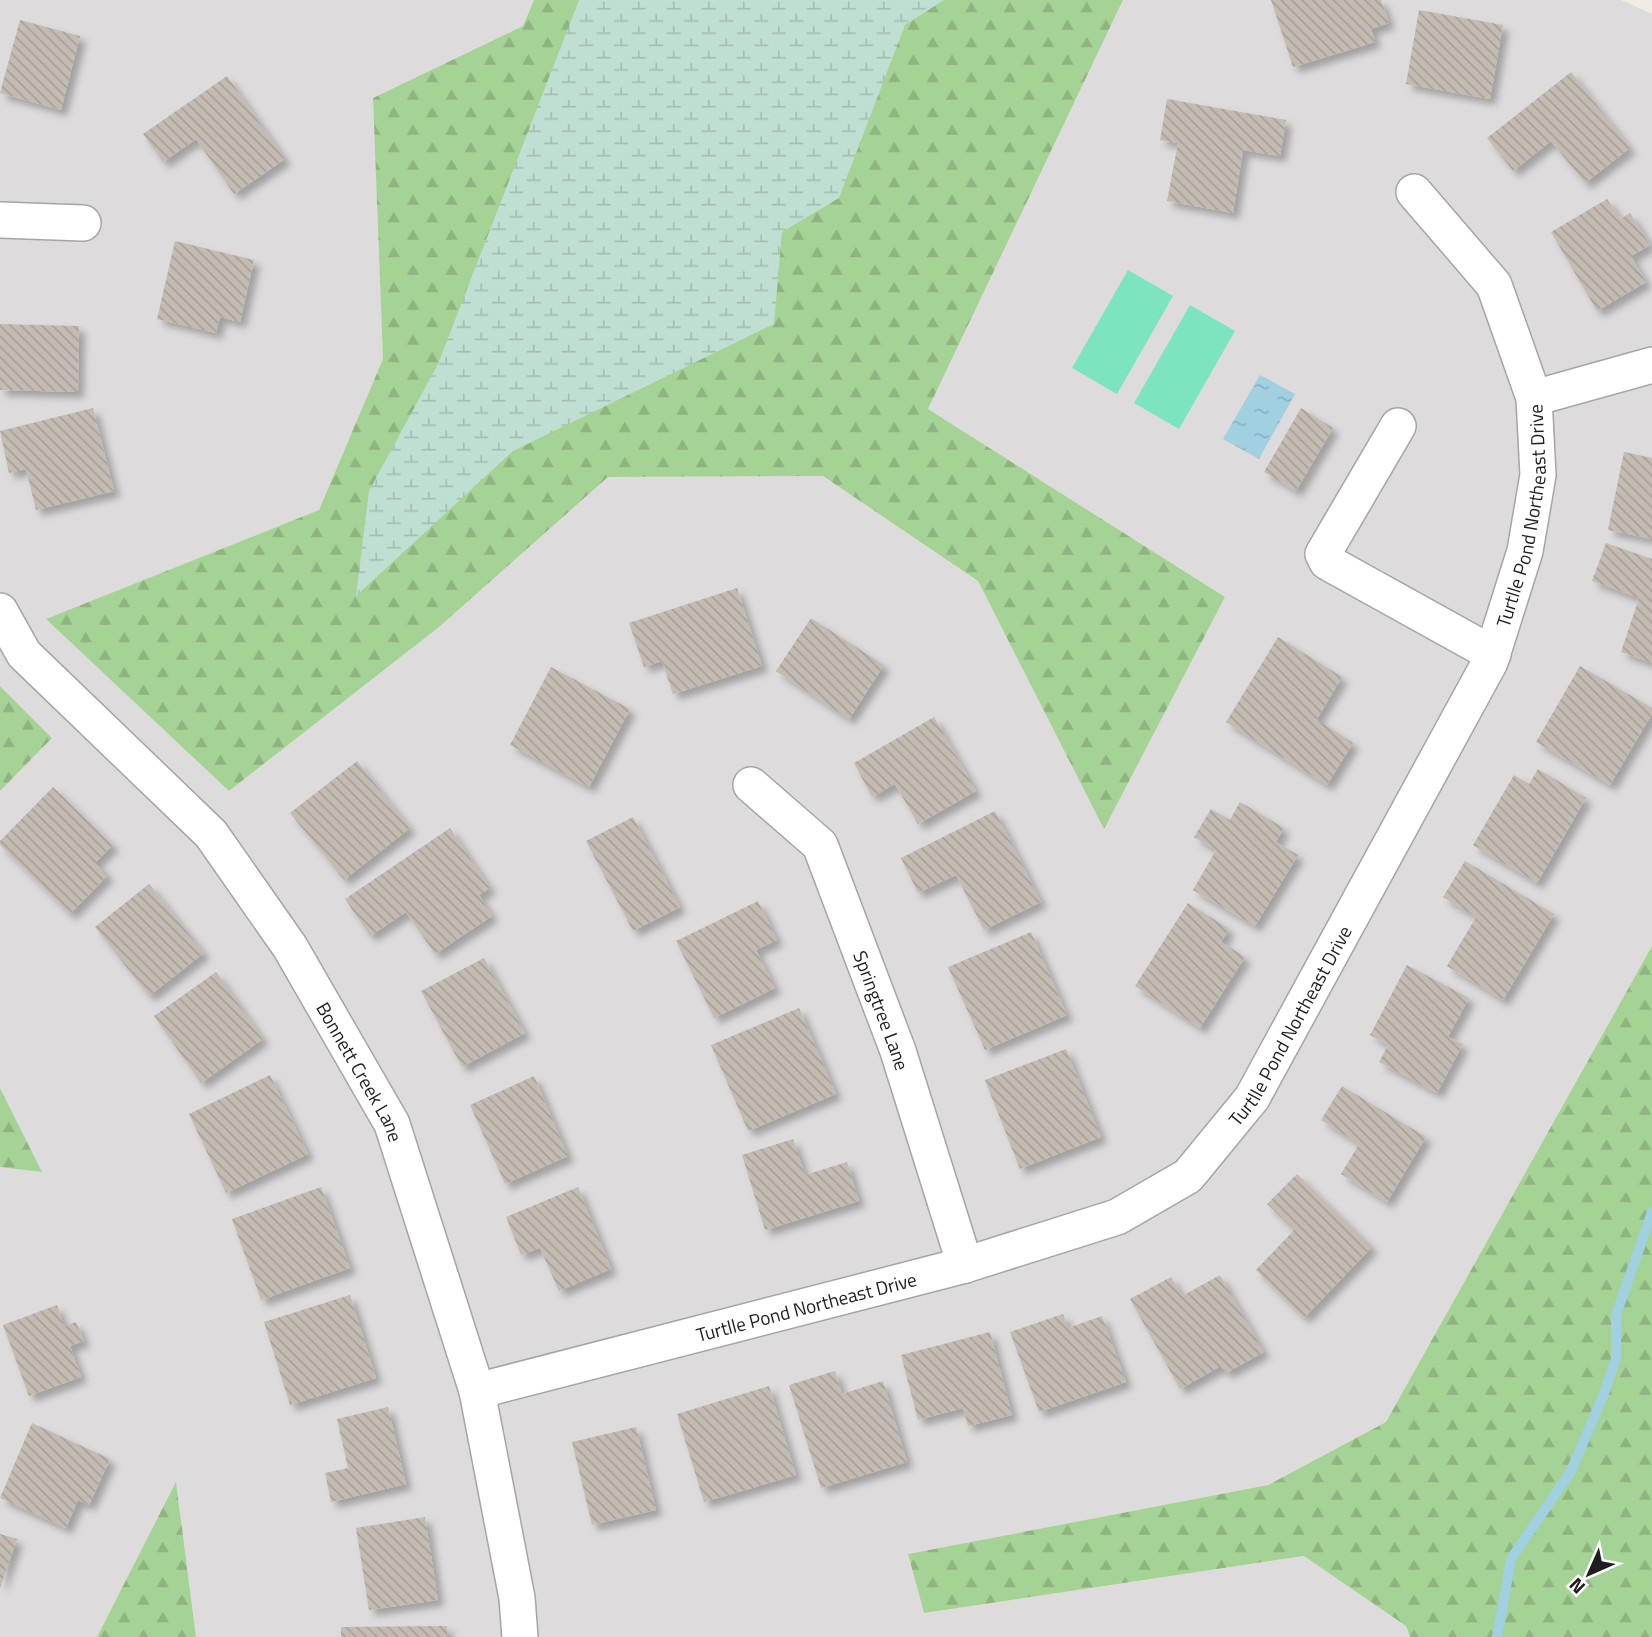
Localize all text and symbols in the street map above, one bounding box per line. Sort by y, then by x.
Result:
street label: Turtlle Pond Northeast Drive [1487,404,1552,630]
street label: Turtlle Pond Northeast Drive [1221,920,1358,1132]
street label: Springtree Lane [847,946,918,1074]
street label: Bonnett Creek Lane [310,996,411,1145]
street label: Turtlle Pond Northeast Drive [693,1264,920,1348]
north arrow [1554,1539,1624,1609]
text: N [1562,1571,1592,1601]

